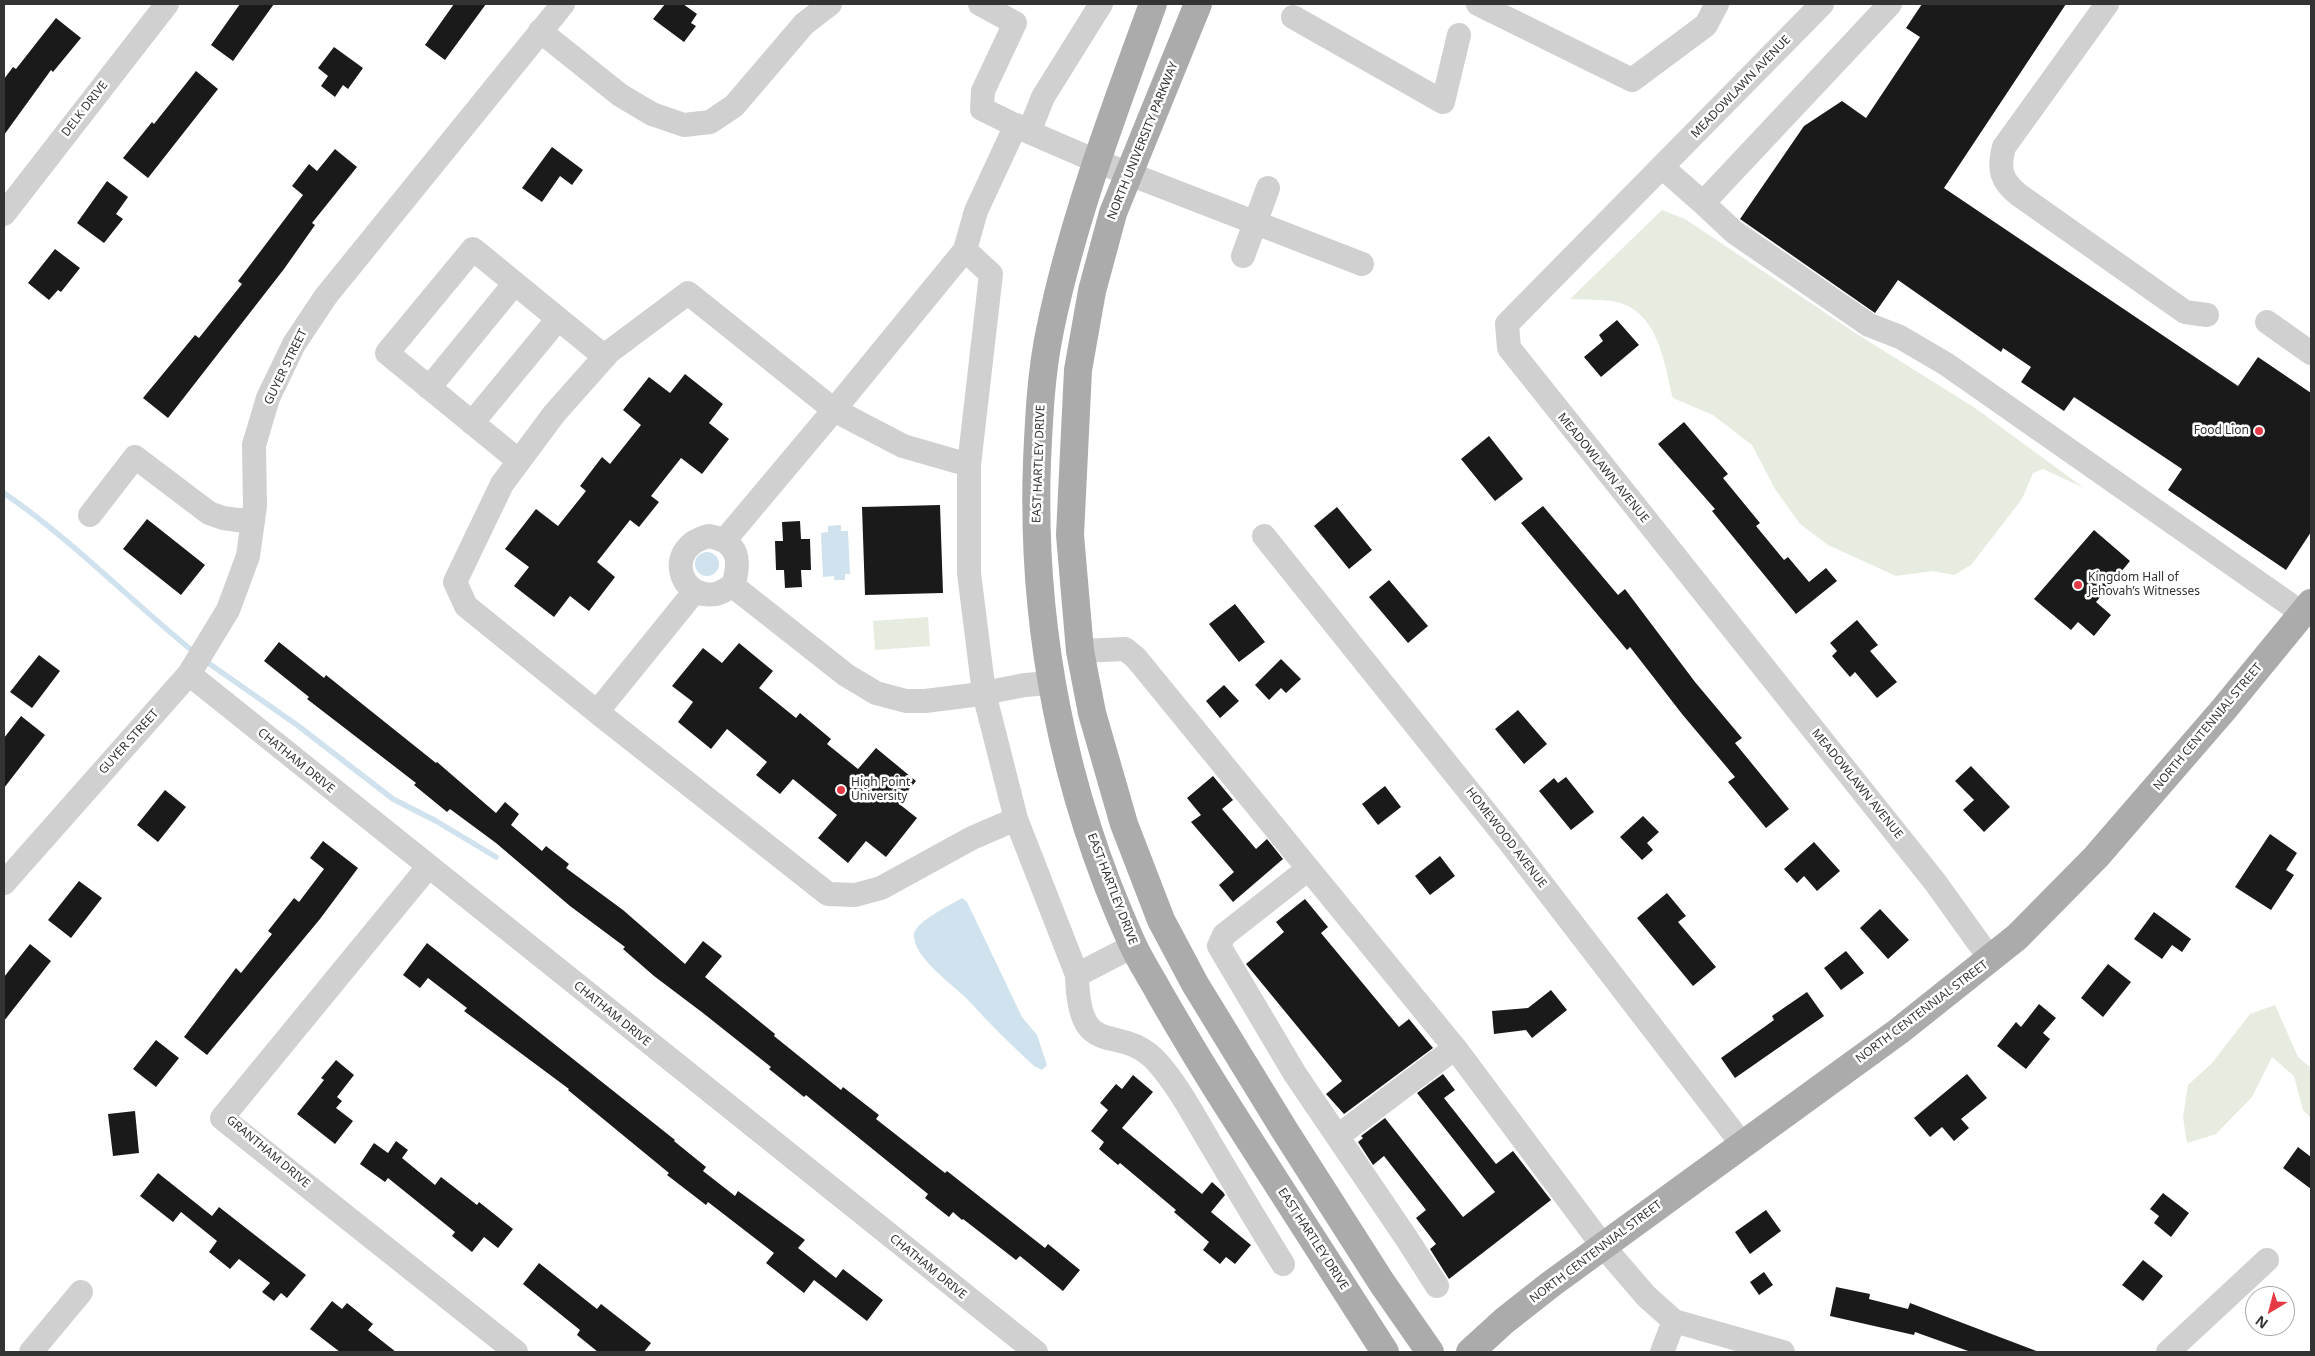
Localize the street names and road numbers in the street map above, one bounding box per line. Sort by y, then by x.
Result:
street label: MEADOWLAWN AVENUE [1688,33,1794,141]
street label: NORTH UNIVERSITY PARKWAY [1105,60,1181,222]
street label: DELK DRIVE [59,78,111,140]
street label: GUYER STREET [261,327,311,407]
street label: EAST HARTLEY DRIVE [1030,405,1048,523]
street label: MEADOWLAWN AVENUE [1554,410,1652,526]
street label: NORTH CENTENNIAL STREET [2151,661,2265,793]
street label: GUYER STREET [96,707,162,777]
street label: CHATHAM DRIVE [255,726,337,796]
street label: MEADOWLAWN AVENUE [1808,726,1906,842]
street label: HOMEWOOD AVENUE [1462,785,1550,891]
street label: EAST HARTLEY DRIVE [1084,831,1140,947]
street label: NORTH CENTENNIAL STREET [1853,958,1991,1066]
street label: CHATHAM DRIVE [571,979,653,1049]
street label: GRANTHAM DRIVE [223,1113,313,1191]
street label: EAST HARTLEY DRIVE [1275,1185,1351,1293]
street label: NORTH CENTENNIAL STREET [1527,1198,1665,1306]
street label: CHATHAM DRIVE [887,1232,969,1302]

